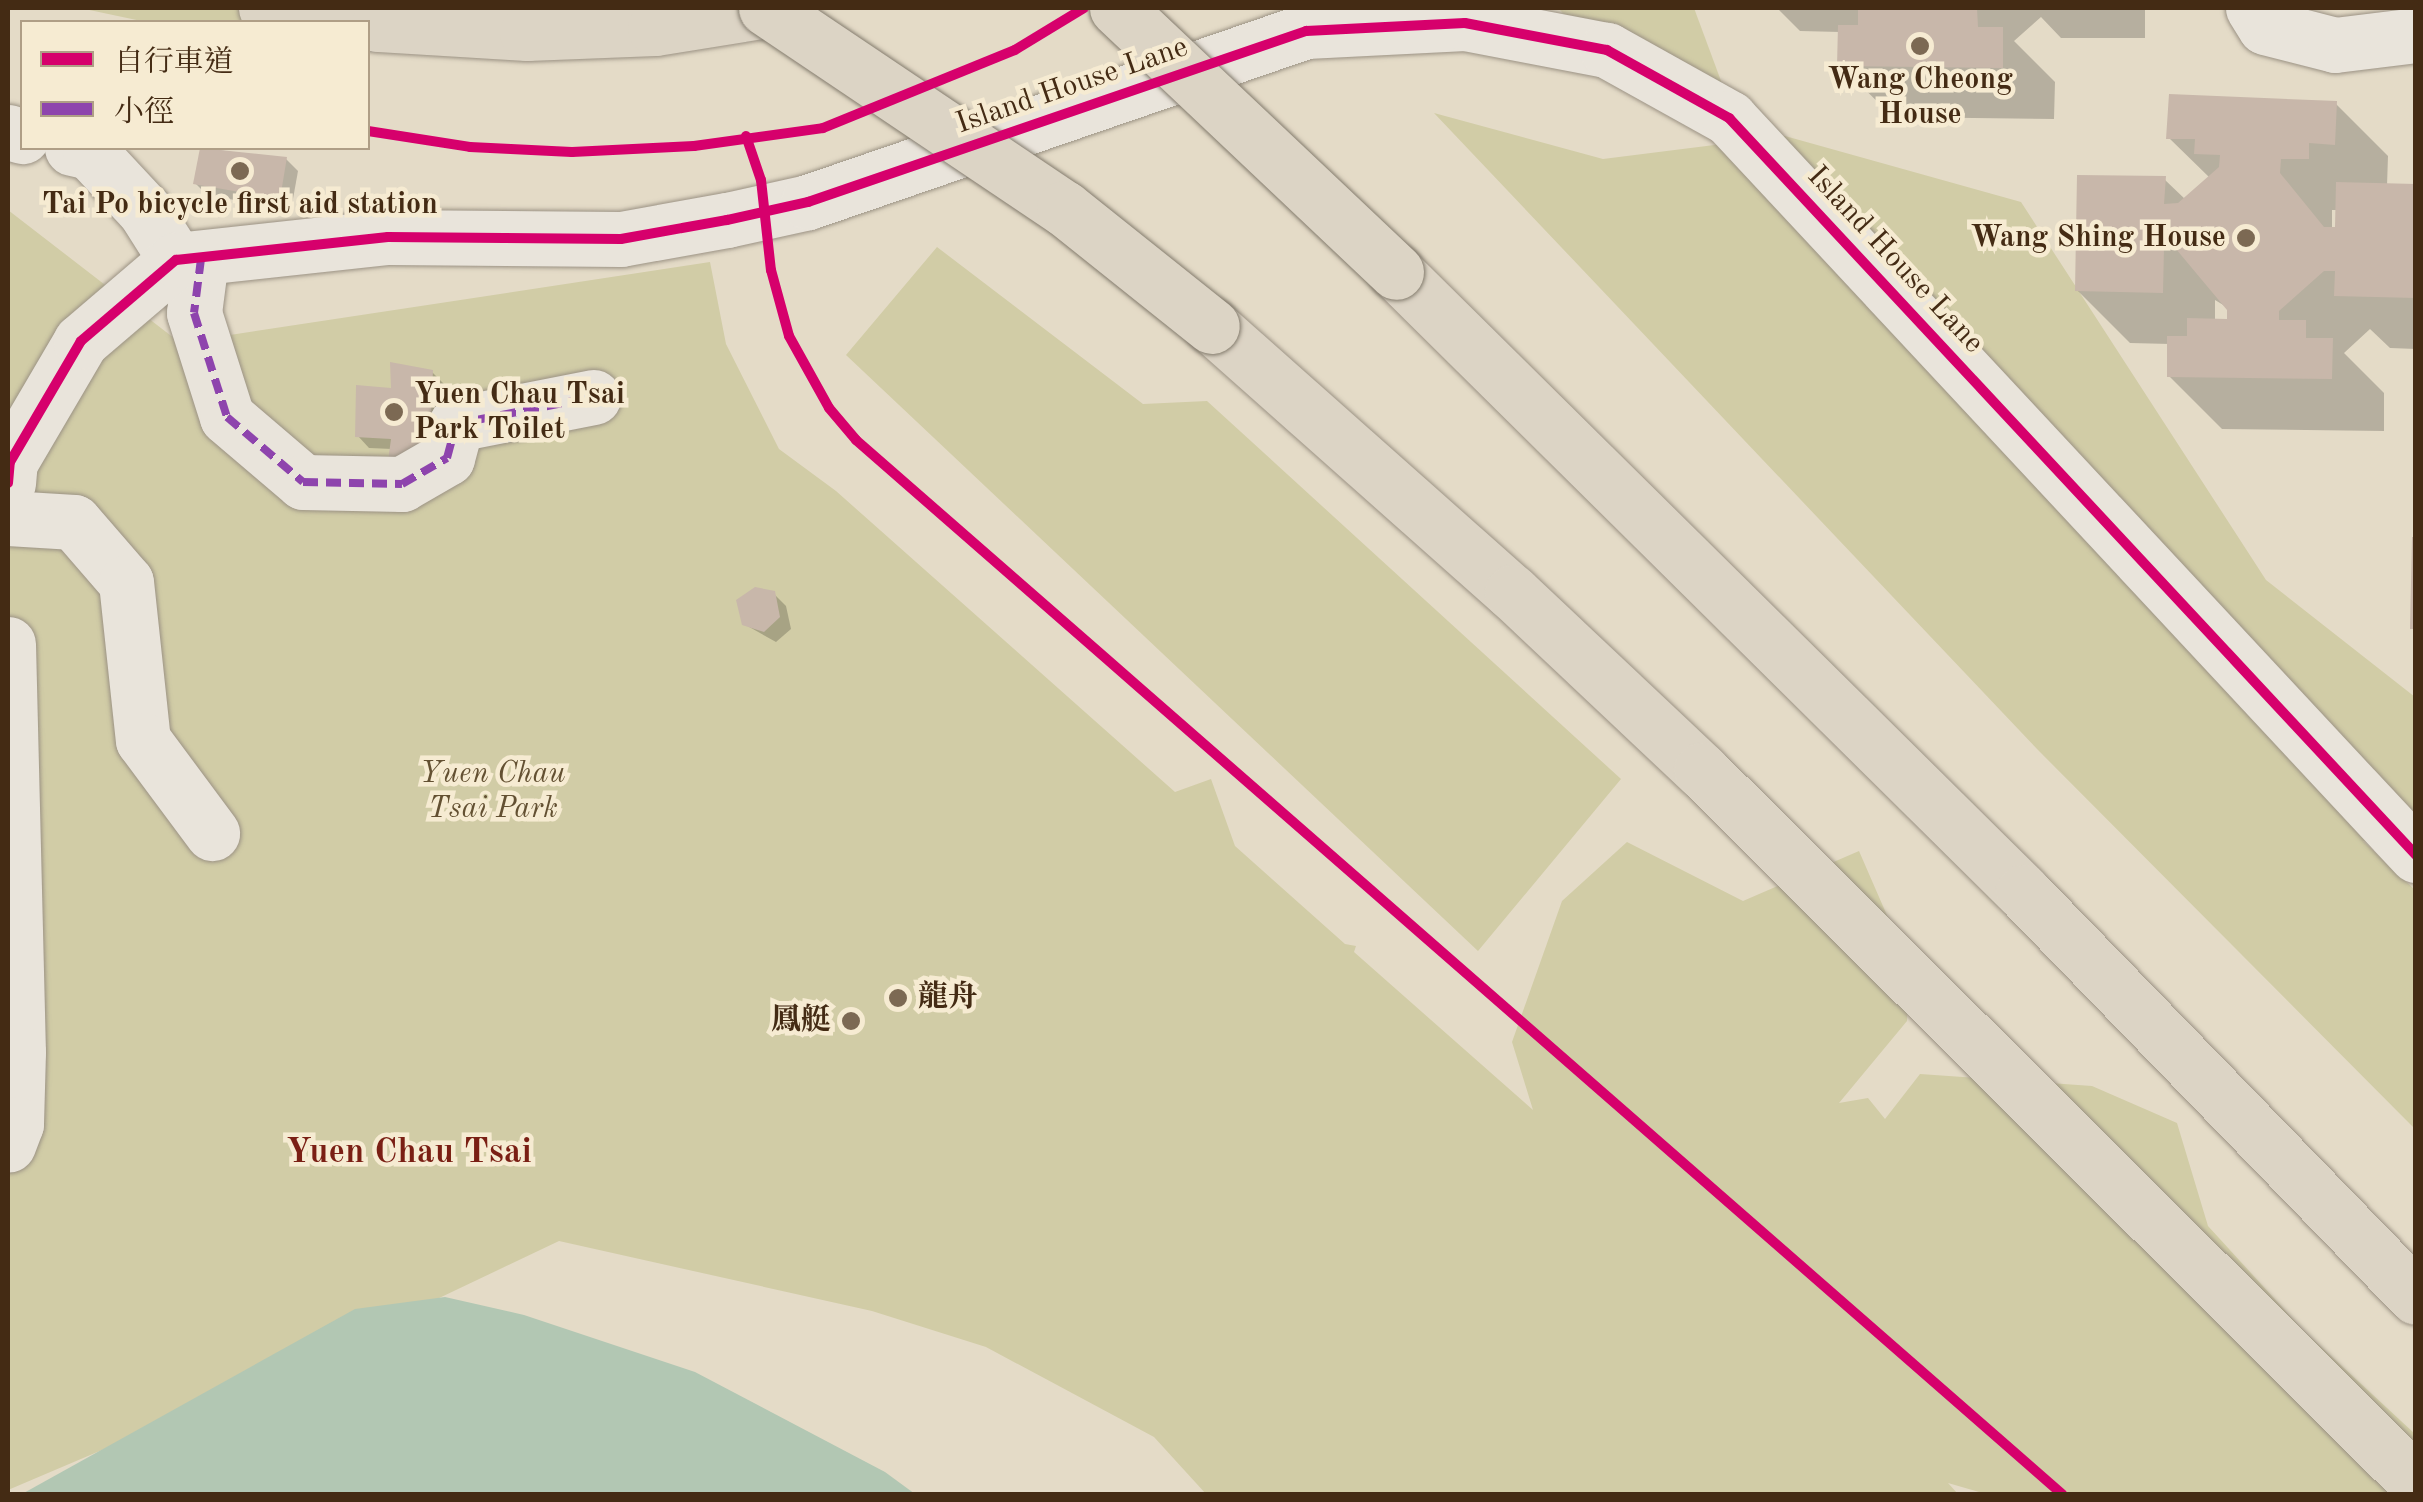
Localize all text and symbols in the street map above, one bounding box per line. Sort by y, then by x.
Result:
legend [20,20,370,150]
street label: Island House Lane [951,29,1193,143]
marker: Wang Cheong House [1909,35,1931,57]
text: 自行車道 [114,48,234,78]
place label: Wang Cheong House [1827,62,2013,132]
text: 小徑 [114,98,174,128]
street label: Island House Lane [1799,159,1991,361]
marker: Tai Po bicycle first aid station [229,160,251,182]
place label: Tai Po bicycle first aid station [42,187,438,223]
place label: Wang Shing House [1970,220,2226,256]
marker: Wang Shing House [2235,227,2257,249]
place label: Yuen Chau Tsai Park Toilet [414,377,625,448]
marker: Yuen Chau Tsai Park Toilet [383,401,405,423]
park label: Yuen Chau Tsai Park [420,756,566,826]
place label: 龍舟 [918,980,978,1016]
marker: 龍舟 [887,987,909,1009]
place label: 鳳艇 [771,1003,831,1039]
marker: 鳳艇 [840,1010,862,1032]
district label: Yuen Chau Tsai [286,1132,532,1174]

